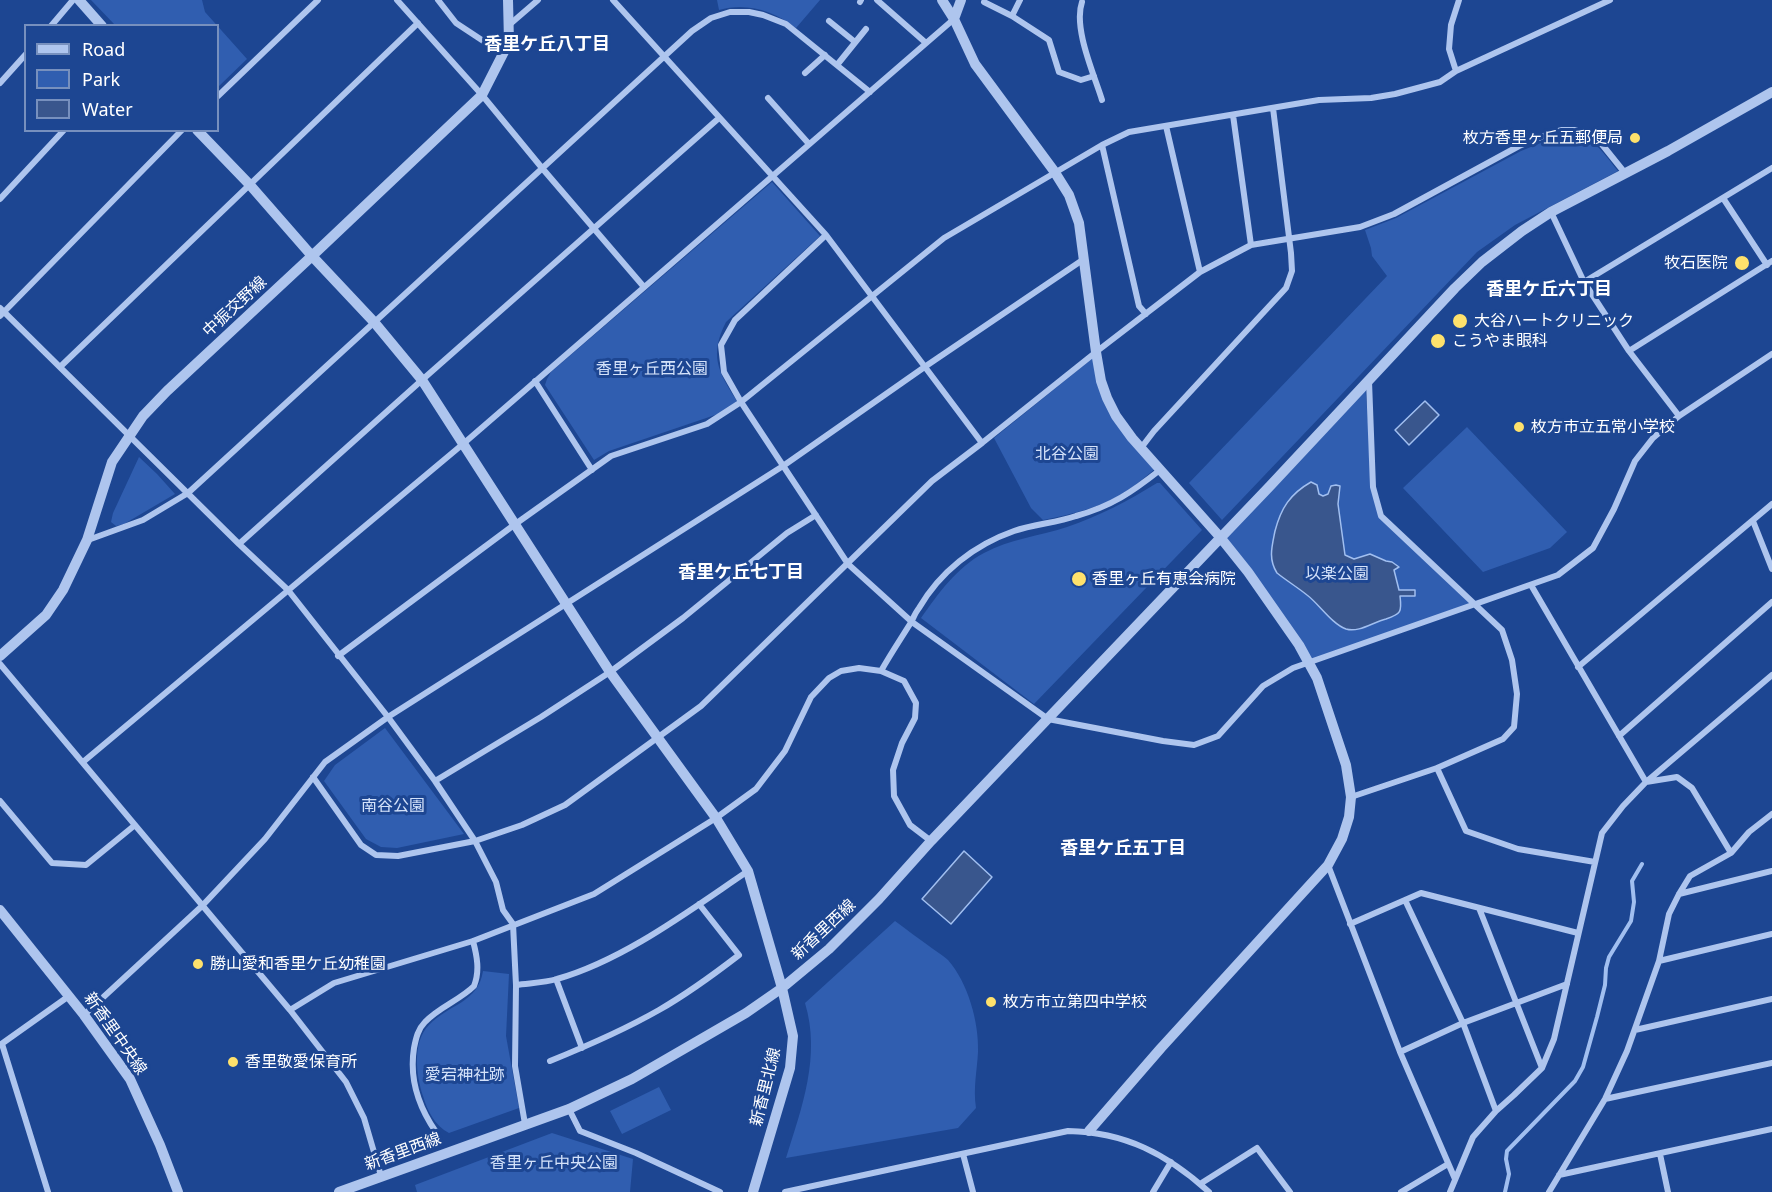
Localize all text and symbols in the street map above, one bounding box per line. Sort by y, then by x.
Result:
legend [24,24,219,132]
district label: 香里ケ丘八丁目 [484,34,610,56]
text: Road [82,37,125,61]
text: Park [82,67,120,91]
text: Water [82,97,133,121]
place label: 枚方香里ヶ丘五郵便局 [1463,128,1623,148]
marker: 枚方香里ヶ丘五郵便局 [1628,131,1642,145]
place label: 牧石医院 [1664,253,1728,273]
marker: 牧石医院 [1733,254,1751,272]
street label: 中振交野線 [199,273,271,341]
district label: 香里ケ丘六丁目 [1486,279,1612,301]
place label: 大谷ハートクリニック [1474,311,1634,331]
marker: 大谷ハートクリニック [1451,312,1469,330]
place label: こうやま眼科 [1452,331,1548,351]
marker: こうやま眼科 [1429,332,1447,350]
park label: 香里ヶ丘西公園 [596,359,708,379]
place label: 枚方市立五常小学校 [1531,417,1675,437]
marker: 枚方市立五常小学校 [1512,420,1526,434]
park label: 北谷公園 [1035,444,1099,464]
district label: 香里ケ丘七丁目 [678,562,804,584]
park label: 以楽公園 [1305,564,1369,584]
place label: 香里ヶ丘有恵会病院 [1092,569,1236,589]
marker: 香里ヶ丘有恵会病院 [1070,570,1088,588]
park label: 南谷公園 [361,796,425,816]
district label: 香里ケ丘五丁目 [1060,838,1186,860]
street label: 新香里西線 [788,896,860,964]
place label: 勝山愛和香里ケ丘幼稚園 [210,954,386,974]
marker: 勝山愛和香里ケ丘幼稚園 [191,957,205,971]
street label: 新香里中央線 [80,989,150,1079]
place label: 枚方市立第四中学校 [1003,992,1147,1012]
marker: 枚方市立第四中学校 [984,995,998,1009]
street label: 新香里北線 [747,1046,785,1128]
place label: 香里敬愛保育所 [245,1052,357,1072]
marker: 香里敬愛保育所 [226,1055,240,1069]
park label: 愛宕神社跡 [425,1065,505,1085]
street label: 新香里西線 [362,1129,444,1175]
park label: 香里ヶ丘中央公園 [490,1153,618,1173]

